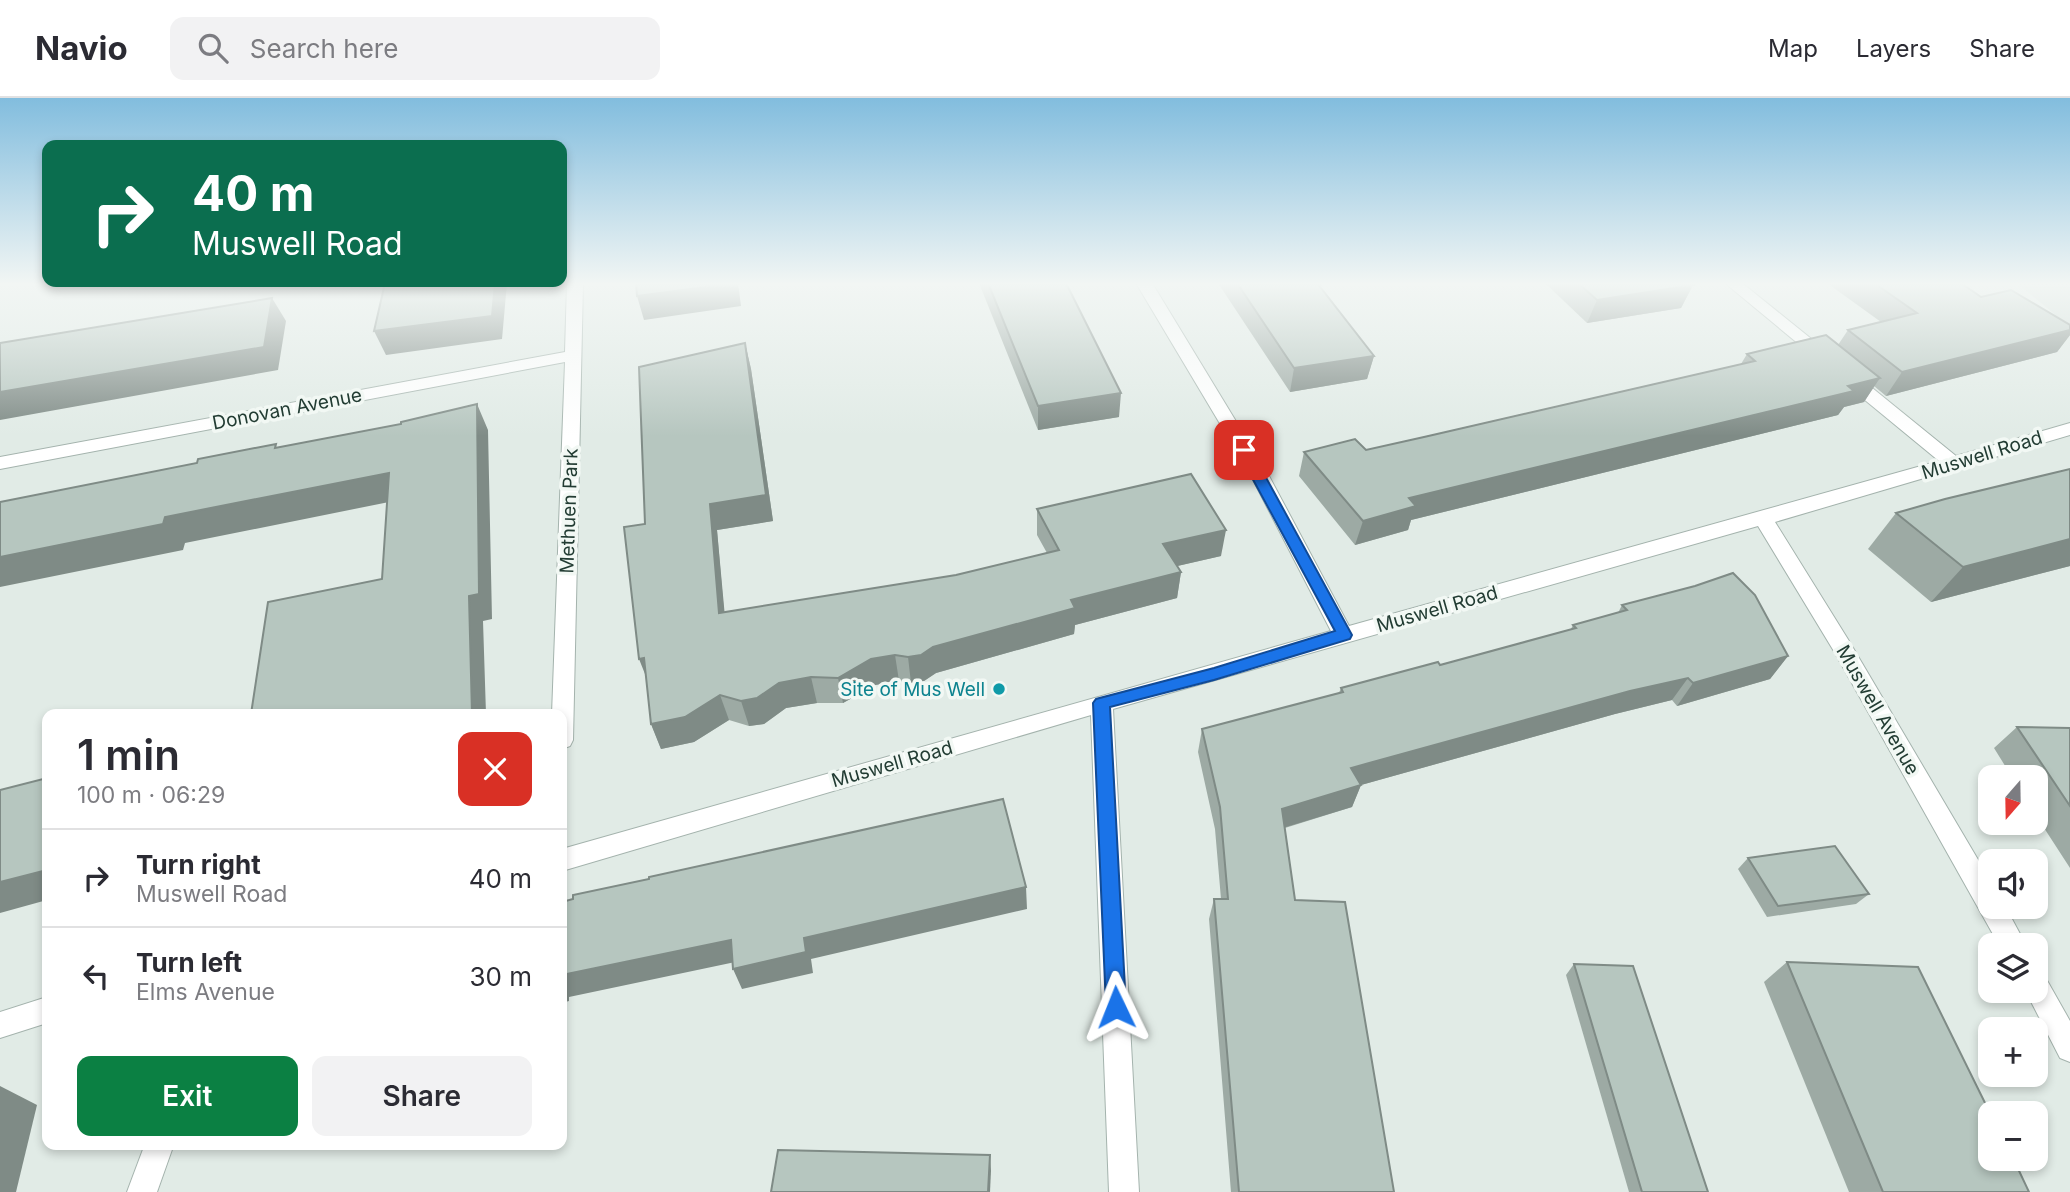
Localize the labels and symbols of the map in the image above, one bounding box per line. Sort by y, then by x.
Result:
street label: Donovan Avenue [210,383,364,435]
pin [1214,420,1274,480]
street label: Muswell Road [1919,426,2045,484]
street label: Methuen Park [555,447,583,574]
street label: Muswell Road [1374,581,1500,637]
street label: Muswell Avenue [1832,641,1924,779]
place label: Site of Mus Well [840,678,985,701]
marker: Site of Mus Well [991,681,1007,697]
street label: Muswell Road [829,736,955,792]
north arrow [1978,765,2048,835]
position arrow [1079,970,1153,1044]

